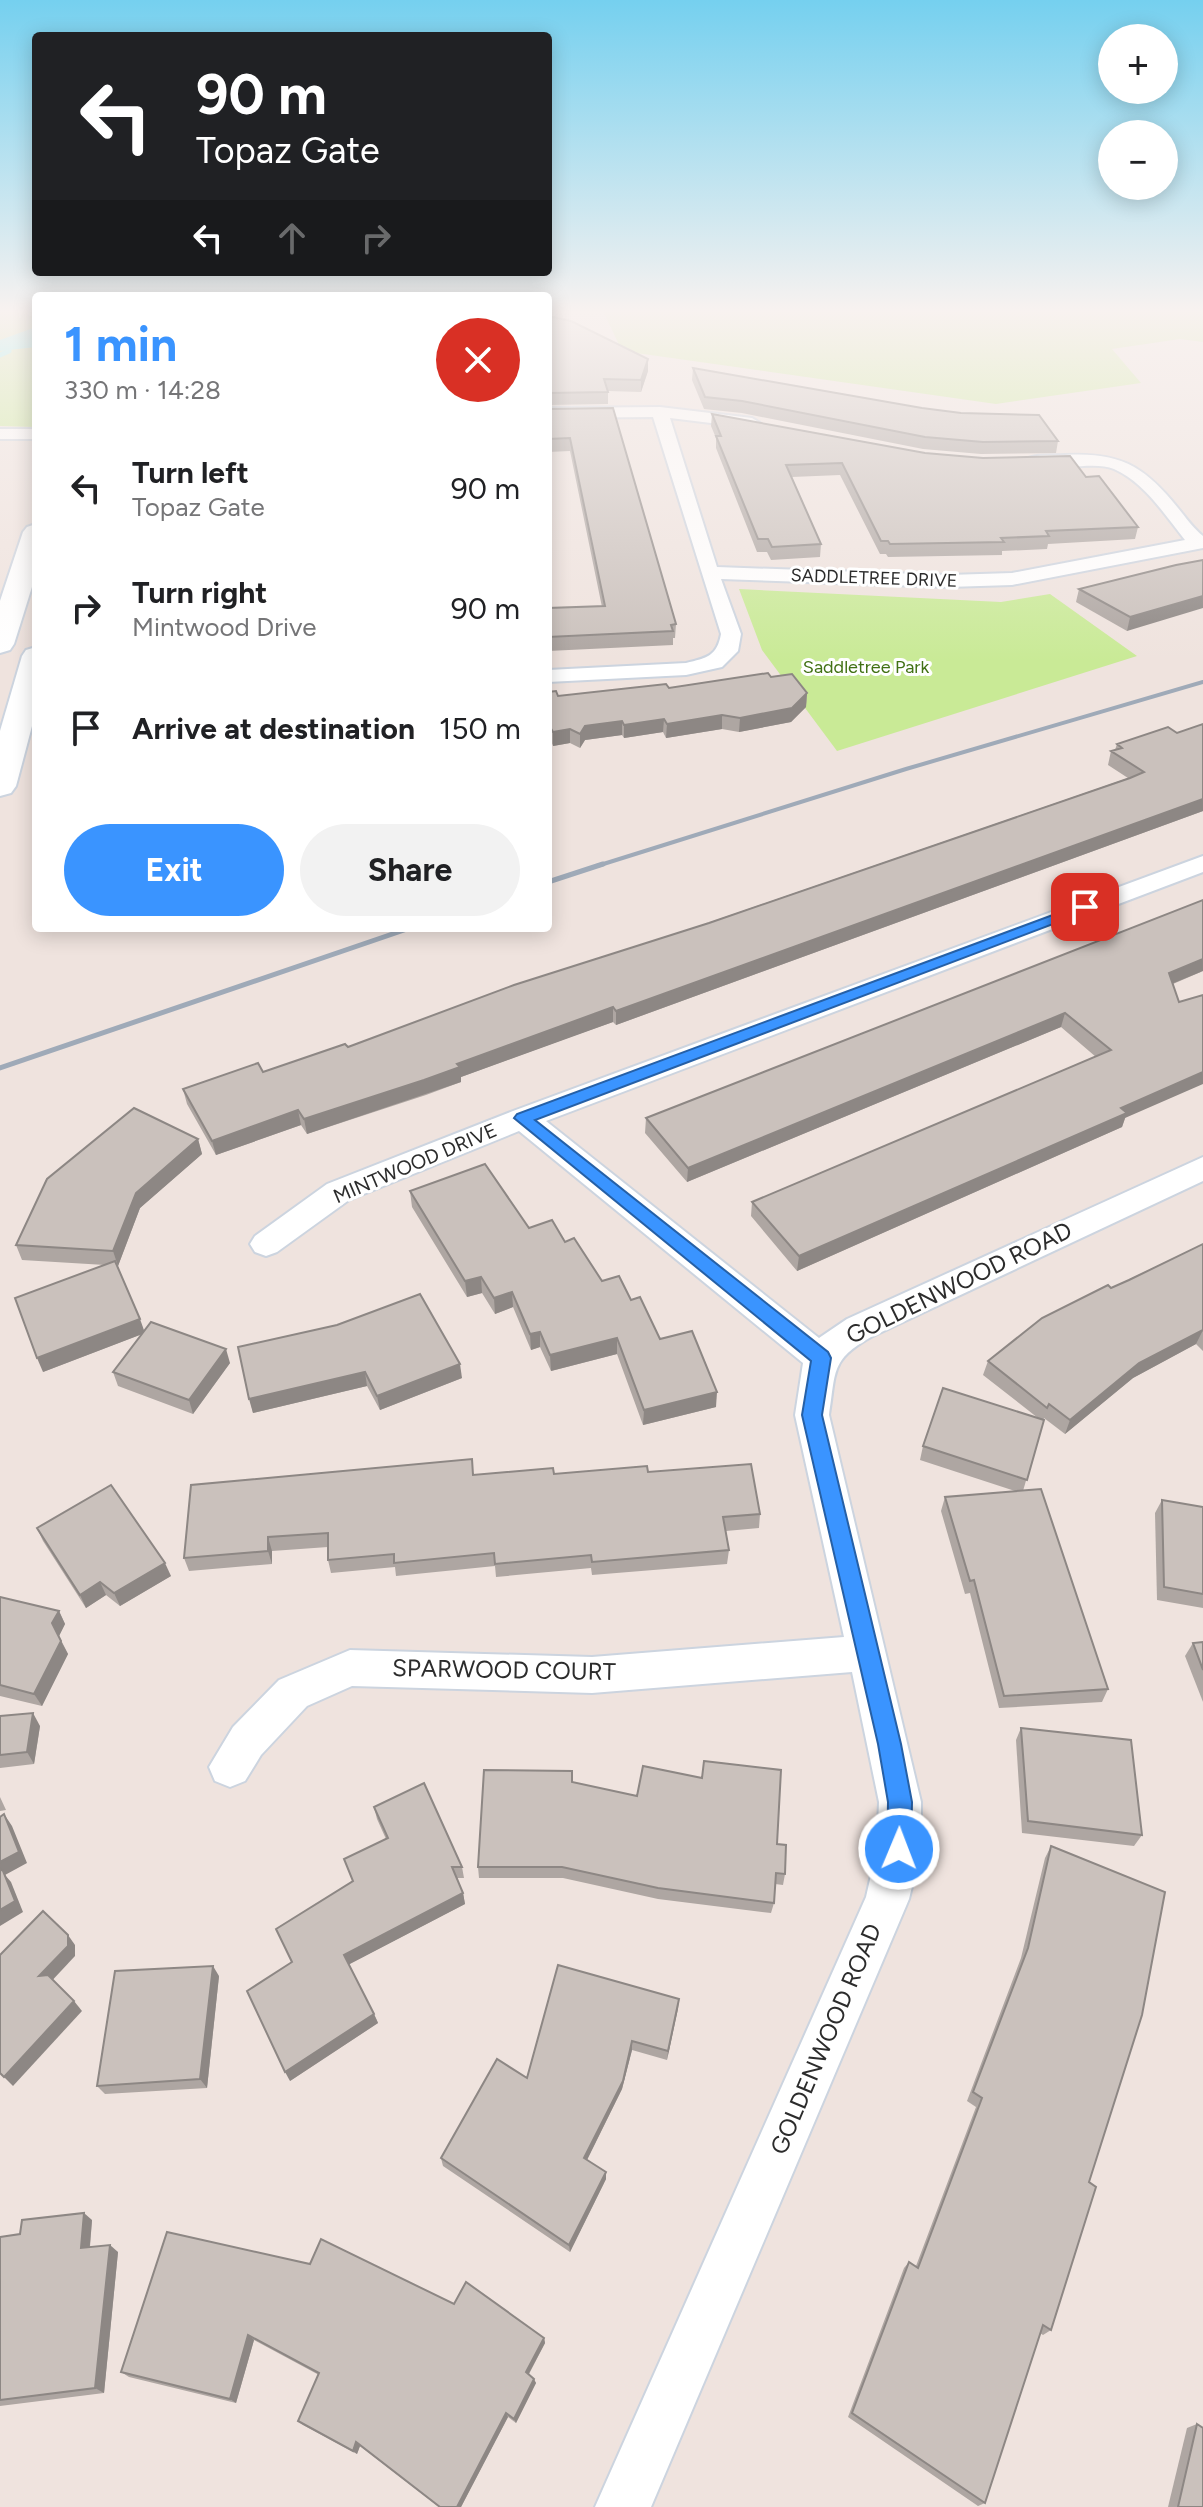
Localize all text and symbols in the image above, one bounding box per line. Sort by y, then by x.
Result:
map controls [1098,24,1178,200]
button: + [1098,24,1178,104]
text: 90 m [196,61,327,128]
icon: left [64,64,168,168]
button: − [1098,120,1178,200]
text: Topaz Gate [196,129,380,172]
icon: left [186,216,230,260]
icon: ahead [270,216,314,260]
icon: right [354,216,398,260]
text: 1 min [64,315,177,373]
button: close [436,318,520,402]
text: 330 m · 14:28 [64,374,221,406]
text: Turn left [132,454,249,491]
icon: left [64,466,108,510]
text: 90 m [451,470,520,507]
text: Topaz Gate [132,491,265,523]
street label: SADDLETREE DRIVE [790,564,958,592]
text: Turn right [132,574,267,611]
icon: right [64,586,108,630]
text: 90 m [451,590,520,627]
text: Mintwood Drive [132,611,316,643]
park label: Saddletree Park [803,656,929,678]
icon: arrive [64,706,108,750]
text: Arrive at destination [132,710,415,747]
text: 150 m [439,710,521,747]
button: Exit [64,824,284,916]
button: Share [300,824,520,916]
pin [1051,873,1119,941]
icon: arrive [1063,885,1107,929]
street label: MINTWOOD DRIVE [330,1118,500,1208]
street label: GOLDENWOOD ROAD [841,1215,1076,1350]
street label: SPARWOOD COURT [392,1653,616,1686]
position arrow [857,1807,941,1891]
street label: GOLDENWOOD ROAD [764,1919,887,2159]

